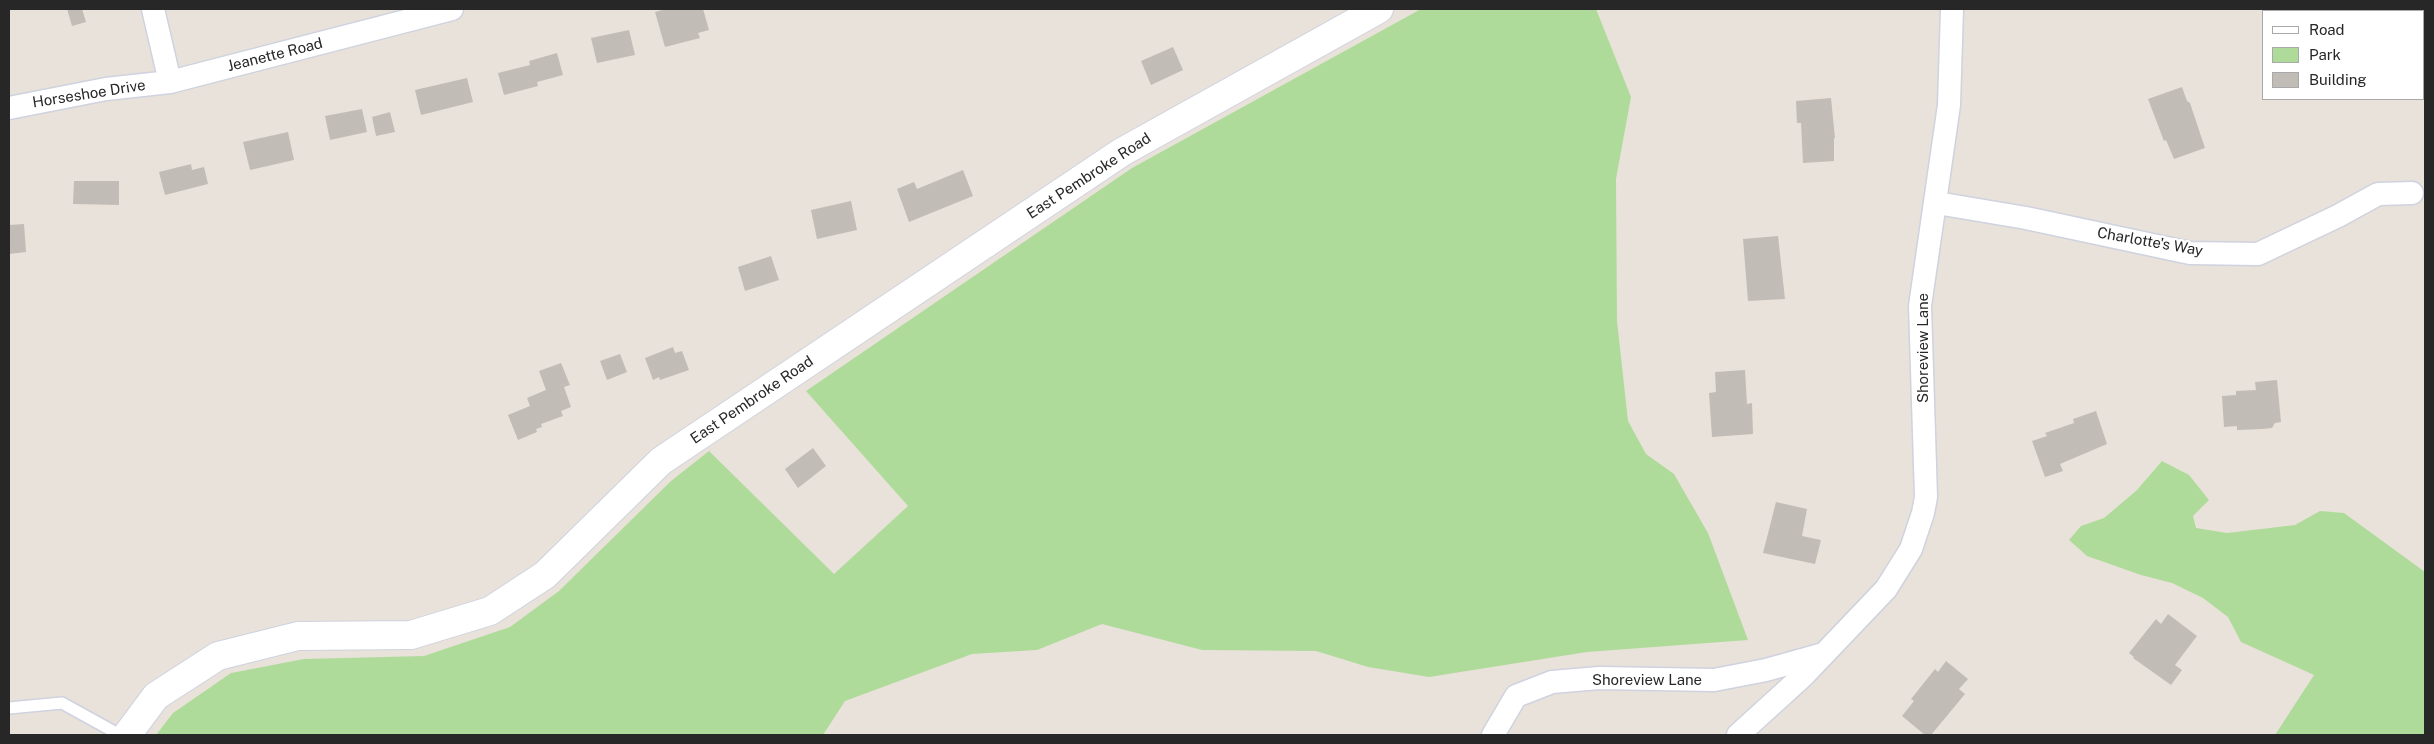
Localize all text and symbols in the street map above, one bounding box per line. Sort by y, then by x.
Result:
legend [2262,10,2424,100]
text: Road [2309,21,2345,38]
street label: Jeanette Road [225,34,325,76]
text: Park [2309,46,2341,63]
text: Building [2309,71,2367,88]
street label: Horseshoe Drive [31,76,147,112]
street label: East Pembroke Road [1024,129,1154,223]
street label: Charlotte's Way [2096,224,2204,260]
street label: Shoreview Lane [1914,293,1932,403]
street label: East Pembroke Road [687,352,817,448]
street label: Shoreview Lane [1592,671,1702,689]

